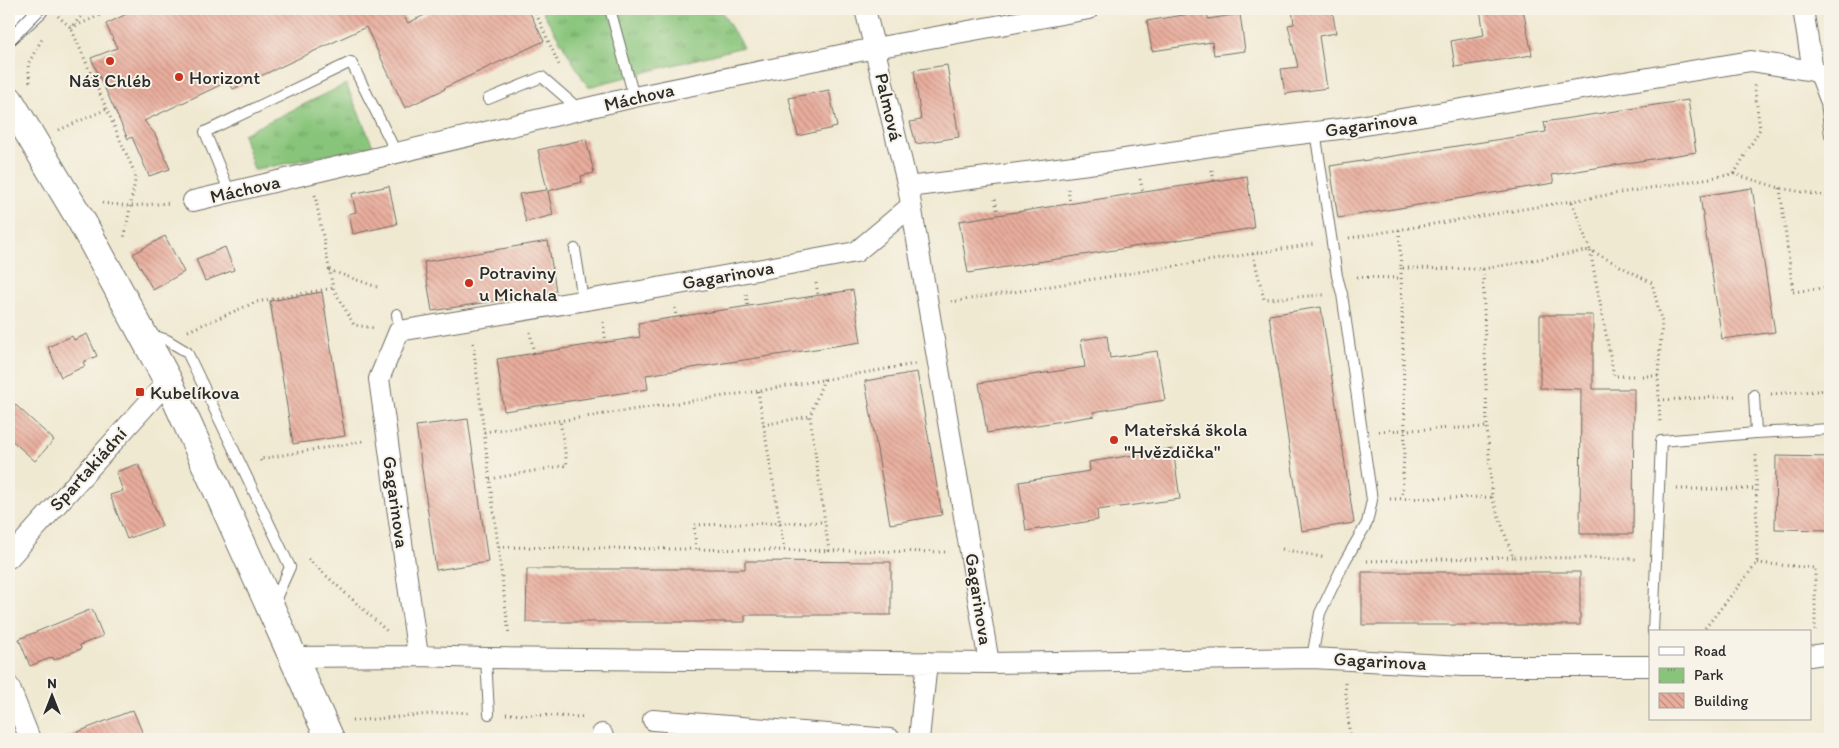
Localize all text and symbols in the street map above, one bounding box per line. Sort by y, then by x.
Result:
marker: Náš Chléb [104,55,116,67]
place label: Horizont [189,66,261,89]
place label: Náš Chléb [69,69,151,92]
marker: Horizont [173,71,185,83]
street label: Palmová [870,71,908,143]
street label: Máchova [602,78,676,116]
street label: Gagarinova [1323,106,1419,142]
street label: Máchova [208,170,282,208]
street label: Gagarinova [680,256,776,294]
place label: Potraviny u Michala [479,261,557,306]
marker: Potraviny u Michala [463,277,475,289]
place label: Kubelíkova [150,381,240,404]
marker: Kubelíkova [134,386,146,398]
place label: Mateřská škola "Hvězdička" [1124,418,1247,463]
street label: Spartakiádní [44,422,132,516]
marker: Mateřská škola "Hvězdička" [1108,434,1120,446]
street label: Gagarinova [378,454,414,550]
street label: Gagarinova [960,551,998,647]
legend [1649,630,1812,720]
text: Road [1694,642,1727,660]
street label: Gagarinova [1333,647,1427,675]
text: Park [1694,666,1724,684]
north arrow [28,670,78,720]
text: N [47,675,57,692]
text: Building [1694,692,1748,710]

